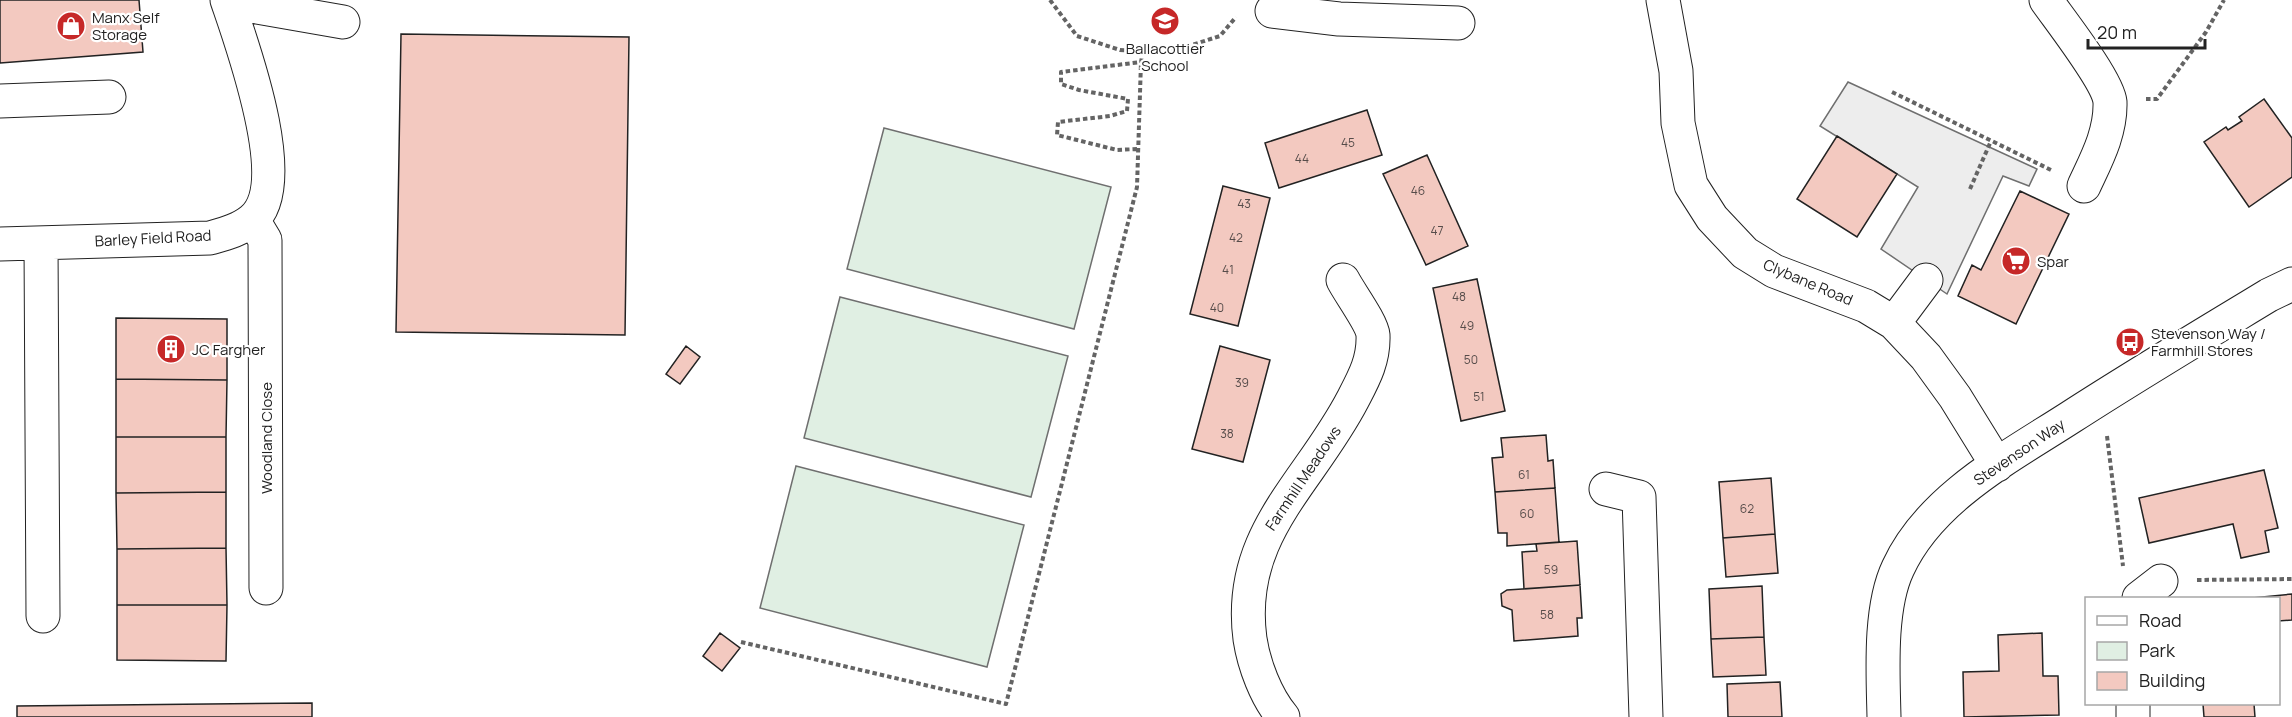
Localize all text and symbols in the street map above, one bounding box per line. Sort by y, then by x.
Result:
school or university icon: Ballacottier School [1149,5,1181,37]
place label: Manx Self Storage [92,7,160,45]
shop icon: Manx Self Storage [55,10,87,42]
scale bar [2088,12,2205,50]
text: 20 m [2097,20,2137,44]
place label: Ballacottier School [1126,38,1205,76]
house number: 45 [1341,134,1355,151]
house number: 44 [1295,150,1309,167]
house number: 46 [1411,182,1425,199]
house number: 43 [1237,195,1251,212]
house number: 47 [1430,222,1444,239]
street label: Barley Field Road [94,224,212,252]
house number: 42 [1229,229,1243,246]
supermarket icon: Spar [2000,245,2032,277]
place label: Spar [2037,251,2069,272]
street label: Clybane Road [1760,254,1856,310]
house number: 41 [1222,261,1234,278]
house number: 48 [1452,288,1466,305]
house number: 40 [1210,299,1224,316]
house number: 49 [1460,317,1474,334]
place label: Stevenson Way / Farmhill Stores [2151,323,2266,361]
bus stop icon: Stevenson Way / Farmhill Stores [2114,326,2146,358]
building icon: JC Fargher [155,333,187,365]
place label: JC Fargher [192,339,266,360]
house number: 50 [1464,351,1478,368]
house number: 39 [1235,374,1249,391]
street label: Woodland Close [256,382,277,494]
house number: 51 [1473,388,1485,405]
street label: Stevenson Way [1969,414,2069,490]
street label: Farmhill Meadows [1260,421,1346,535]
house number: 38 [1220,425,1234,442]
house number: 61 [1518,466,1530,483]
house number: 62 [1740,500,1754,517]
house number: 60 [1520,505,1534,522]
house number: 59 [1544,561,1558,578]
legend [2085,597,2280,705]
house number: 58 [1540,606,1554,623]
text: Road [2139,608,2182,632]
text: Park [2139,638,2176,662]
text: Building [2139,668,2205,692]

